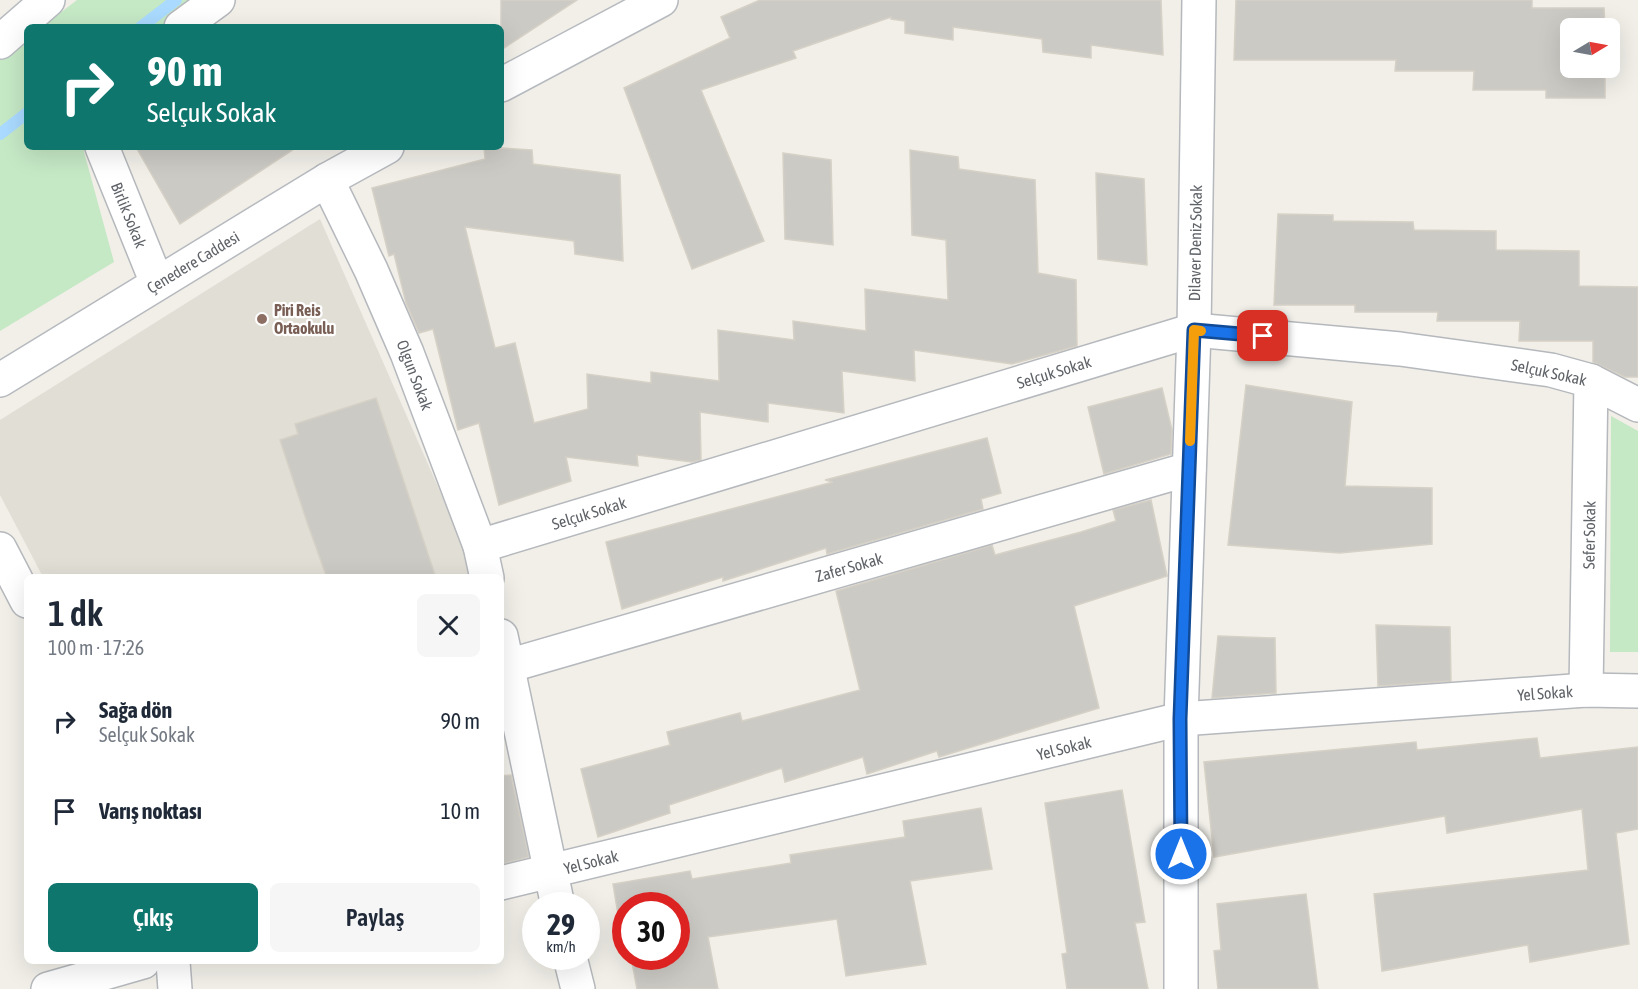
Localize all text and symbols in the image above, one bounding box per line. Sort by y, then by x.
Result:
north arrow [1560,18,1620,78]
map controls [1560,18,1620,78]
text: 90 m [147,47,222,95]
icon: right [48,48,126,126]
text: Selçuk Sokak [147,97,276,128]
street label: Birlik Sokak [108,180,150,250]
street label: Dilaver Deniz Sokak [1185,185,1205,301]
street label: Çenedere Caddesi [143,227,243,298]
place label: Piri Reis Ortaokulu [274,301,334,337]
pin [1237,310,1288,361]
marker: Piri Reis Ortaokulu [255,312,269,326]
icon: arrive [1246,319,1279,352]
street label: Olgun Sokak [392,337,437,413]
street label: Selçuk Sokak [1015,352,1094,393]
street label: Selçuk Sokak [1509,355,1588,390]
street label: Selçuk Sokak [550,493,629,534]
street label: Sefer Sokak [1579,501,1599,569]
street label: Zafer Sokak [813,549,885,585]
text: 1 dk [48,592,103,634]
button: close [417,594,480,657]
text: 100 m · 17:26 [48,636,144,659]
street label: Yel Sokak [1517,682,1573,704]
text: Sağa dön [99,697,172,723]
icon: right [48,705,81,738]
text: 90 m [440,708,480,734]
text: Selçuk Sokak [99,723,195,746]
street label: Yel Sokak [1035,733,1093,763]
icon: arrive [48,795,81,828]
text: Varış noktası [99,798,202,824]
text: 10 m [440,798,480,824]
position arrow [1149,822,1213,886]
street label: Yel Sokak [562,847,620,877]
button: Çıkış [48,883,258,952]
button: Paylaş [270,883,480,952]
speed limit sign: 30 [612,892,690,970]
text: 29 [547,907,575,941]
text: km/h [546,938,576,955]

